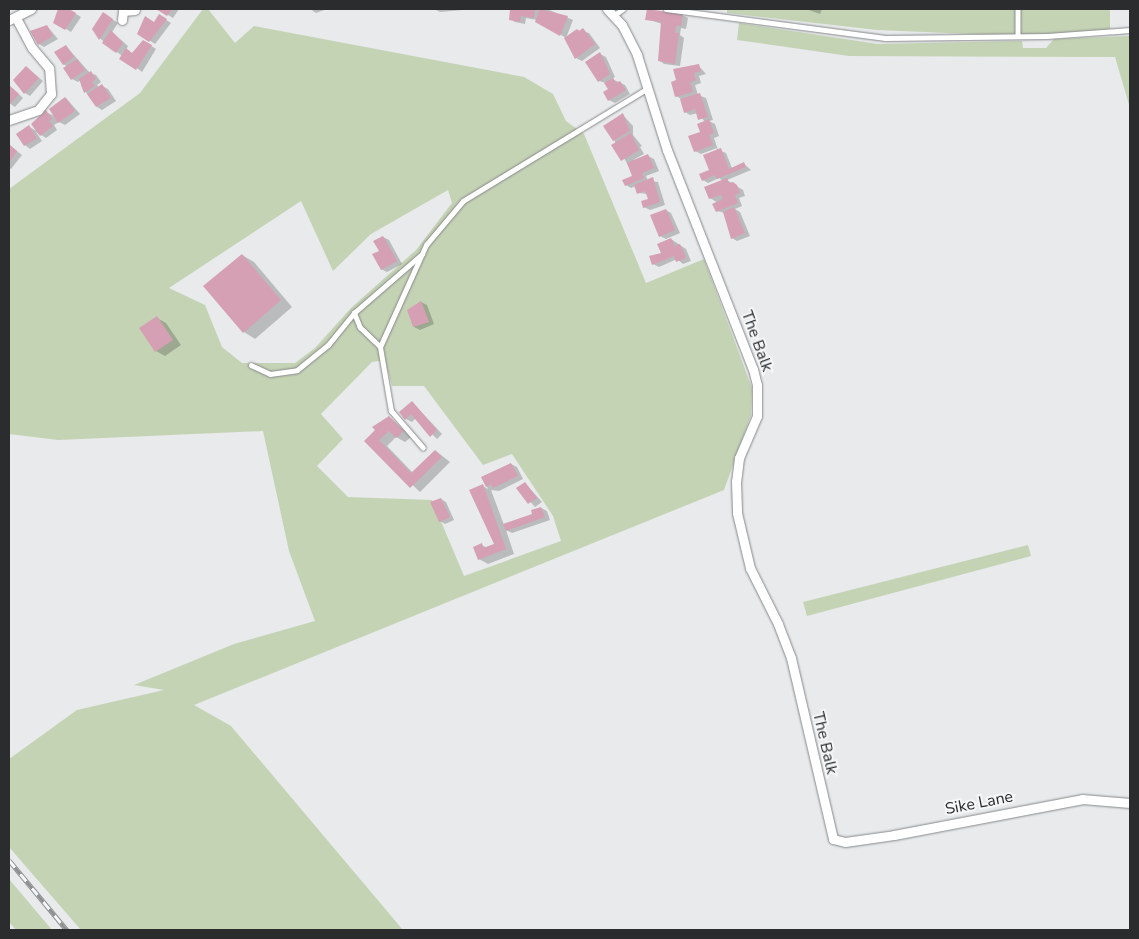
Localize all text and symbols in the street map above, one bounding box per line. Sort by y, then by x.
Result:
street label: The Balk [737,308,777,374]
street label: The Balk [809,710,841,776]
street label: Sike Lane [943,787,1015,819]

